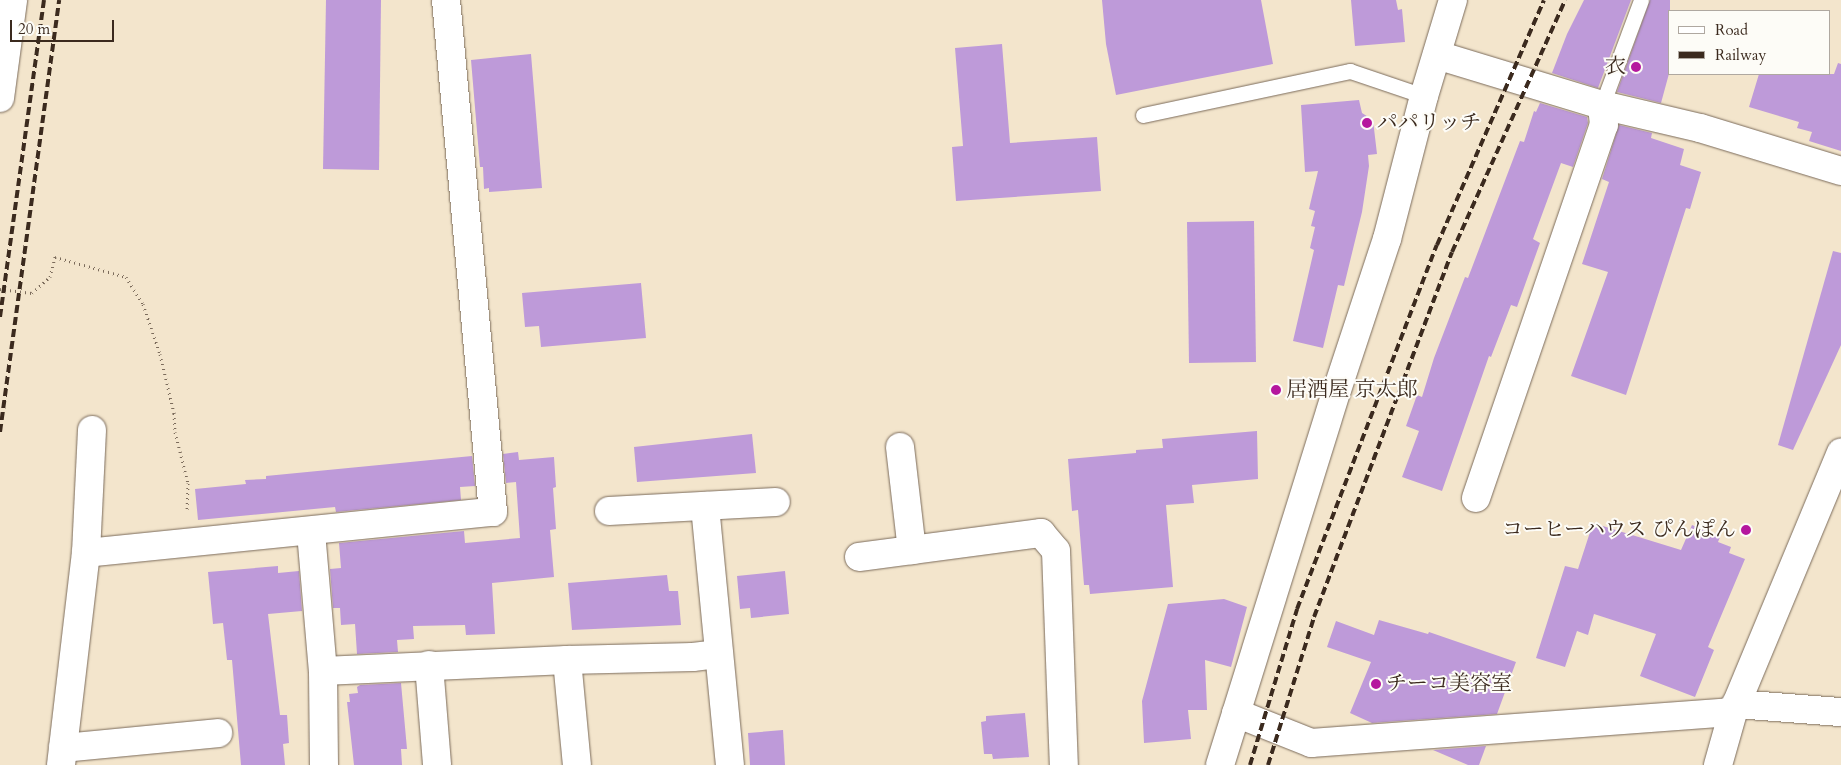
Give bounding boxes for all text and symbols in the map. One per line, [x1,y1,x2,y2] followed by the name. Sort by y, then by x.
[12,10,116,42] scale bar
[1668,10,1831,75] legend
[18,19,50,39] text: 20 m
[1715,20,1748,40] text: Road
[1715,45,1766,65] text: Railway
[1605,54,1626,80] place label: 衣
[1630,61,1642,73] marker: 衣
[1377,110,1482,136] place label: パパリッチ
[1361,117,1373,129] marker: パパリッチ
[1286,377,1418,403] place label: 居酒屋 京太郎
[1270,384,1282,396] marker: 居酒屋 京太郎
[1500,517,1736,543] place label: コーヒーハウス ぴんぽん
[1740,524,1752,536] marker: コーヒーハウス ぴんぽん
[1386,671,1512,697] place label: チーコ美容室
[1370,678,1382,690] marker: チーコ美容室

